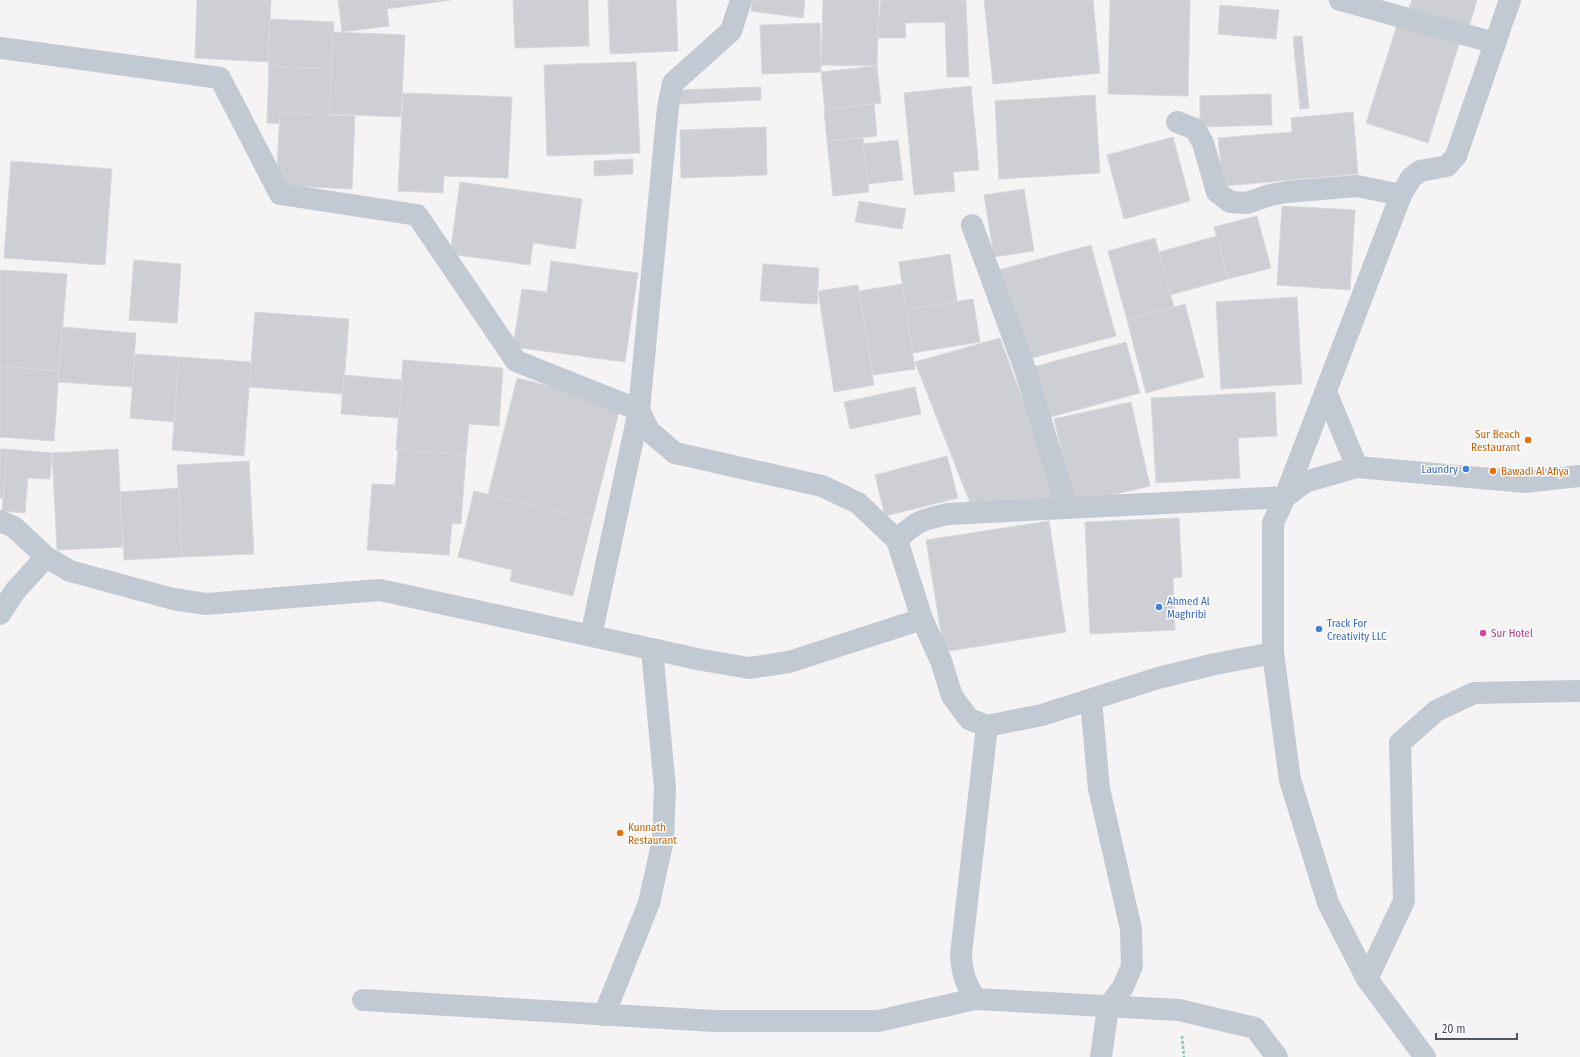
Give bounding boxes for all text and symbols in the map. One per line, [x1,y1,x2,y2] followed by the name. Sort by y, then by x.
[1471,428,1520,454] place label: Sur Beach Restaurant
[1523,435,1533,445] marker: Sur Beach Restaurant
[1422,463,1458,476] place label: Laundry
[1461,464,1471,474] marker: Laundry
[1501,465,1569,478] place label: Bawadi Al Afiya
[1488,466,1498,476] marker: Bawadi Al Afiya
[1167,595,1210,621] place label: Ahmed Al Maghribi
[1154,602,1164,612] marker: Ahmed Al Maghribi
[1327,617,1387,643] place label: Track For Creativity LLC
[1314,624,1324,634] marker: Track For Creativity LLC
[1491,627,1533,640] place label: Sur Hotel
[1478,628,1488,638] marker: Sur Hotel
[628,821,677,847] place label: Kunnath Restaurant
[615,828,625,838] marker: Kunnath Restaurant
[1436,1015,1517,1041] scale bar
[1442,1022,1466,1036] text: 20 m

